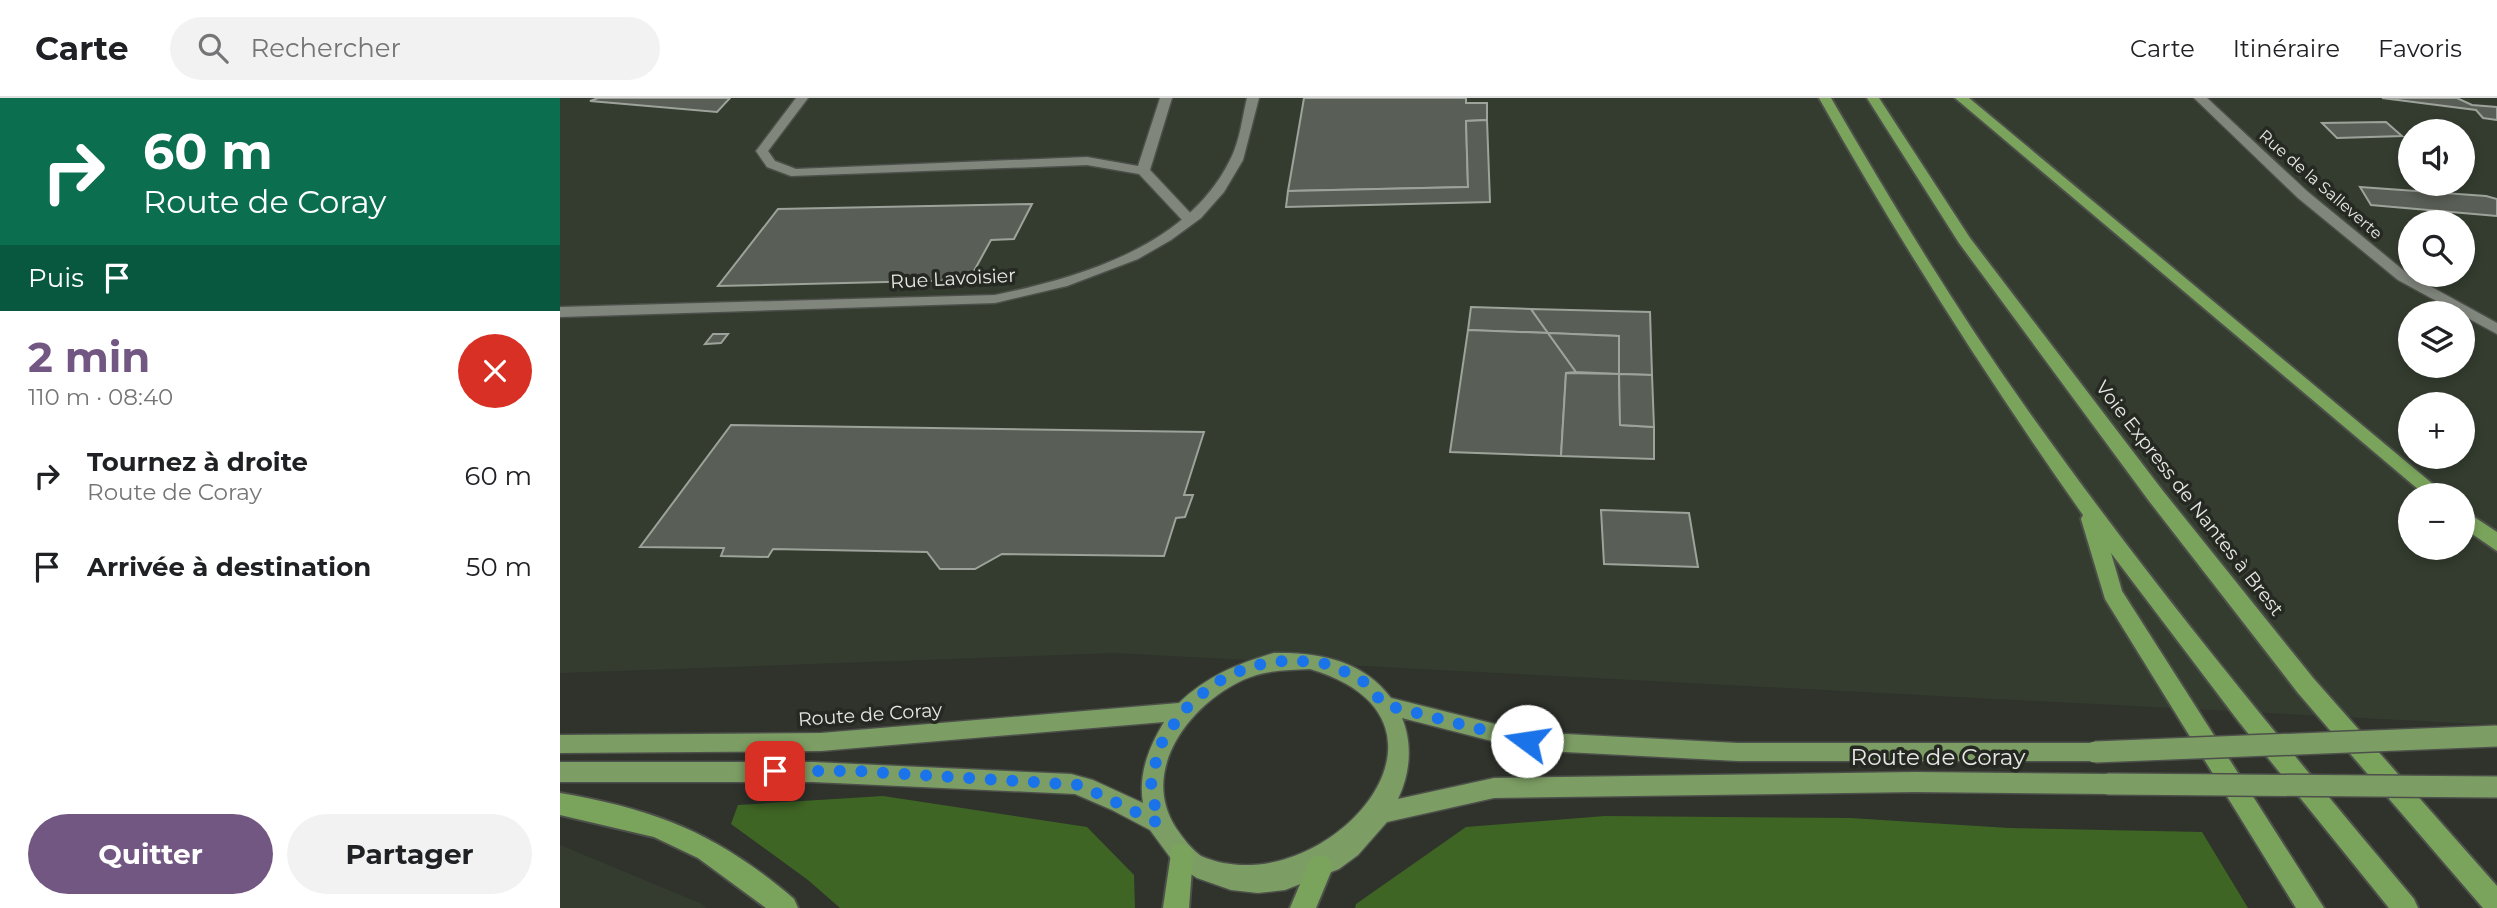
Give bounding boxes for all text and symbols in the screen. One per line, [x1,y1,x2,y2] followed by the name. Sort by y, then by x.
[170,17,660,80] search box
[35,28,128,68] text: Carte
[194,29,232,67] icon: search
[250,32,401,64] text: Rechercher
[2130,34,2195,63] text: Carte
[2233,34,2340,63] text: Itinéraire
[2378,34,2462,63] text: Favoris
[2398,119,2475,560] map controls
[2398,119,2475,196] button: sound
[143,122,273,181] text: 60 m
[28,126,119,217] icon: right
[2255,126,2386,243] street label: Rue de la Salleverte
[143,182,386,221] text: Route de Coray
[2398,210,2475,287] button: search
[98,259,136,297] icon: arrive
[28,262,84,294] text: Puis
[890,264,1016,293] street label: Rue Lavoisier
[2398,301,2475,378] button: layers
[28,331,150,383] text: 2 min
[458,334,532,408] button: close
[2091,376,2289,621] street label: Voie Express de Nantes à Brest
[28,383,173,411] text: 110 m · 08:40
[2398,392,2475,469] button: +
[87,446,308,478] text: Tournez à droite
[28,457,66,495] icon: right
[465,460,532,492] text: 60 m
[87,478,262,506] text: Route de Coray
[2398,483,2475,560] button: −
[28,548,66,586] icon: arrive
[87,551,371,583] text: Arrivée à destination
[466,551,532,583] text: 50 m
[797,698,944,731] street label: Route de Coray
[1490,704,1564,778] position arrow
[745,741,805,801] pin
[1851,743,2026,771] street label: Route de Coray
[756,752,794,790] icon: arrive
[28,814,273,894] button: Quitter
[287,814,532,894] button: Partager

